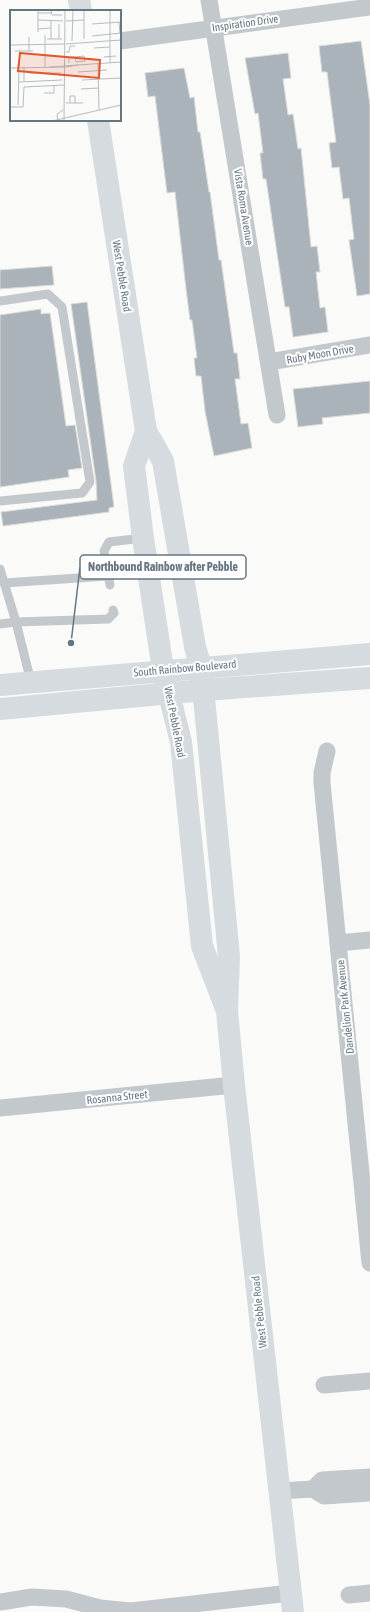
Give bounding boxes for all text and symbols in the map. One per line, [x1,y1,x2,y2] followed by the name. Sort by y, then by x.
[10,10,121,121] inset map
[211,12,279,34] street label: Inspiration Drive
[232,168,256,246] street label: Vista Roma Avenue
[110,239,134,313] street label: West Pebble Road
[286,342,354,366] street label: Ruby Moon Drive
[80,555,246,579] callout: Northbound Rainbow after Pebble
[88,560,238,574] text: Northbound Rainbow after Pebble
[133,658,237,678] street label: South Rainbow Boulevard
[162,685,188,759] street label: West Pebble Road
[334,959,356,1055] street label: Dandelion Park Avenue
[86,1088,148,1106] street label: Rosanna Street
[249,1275,269,1349] street label: West Pebble Road

